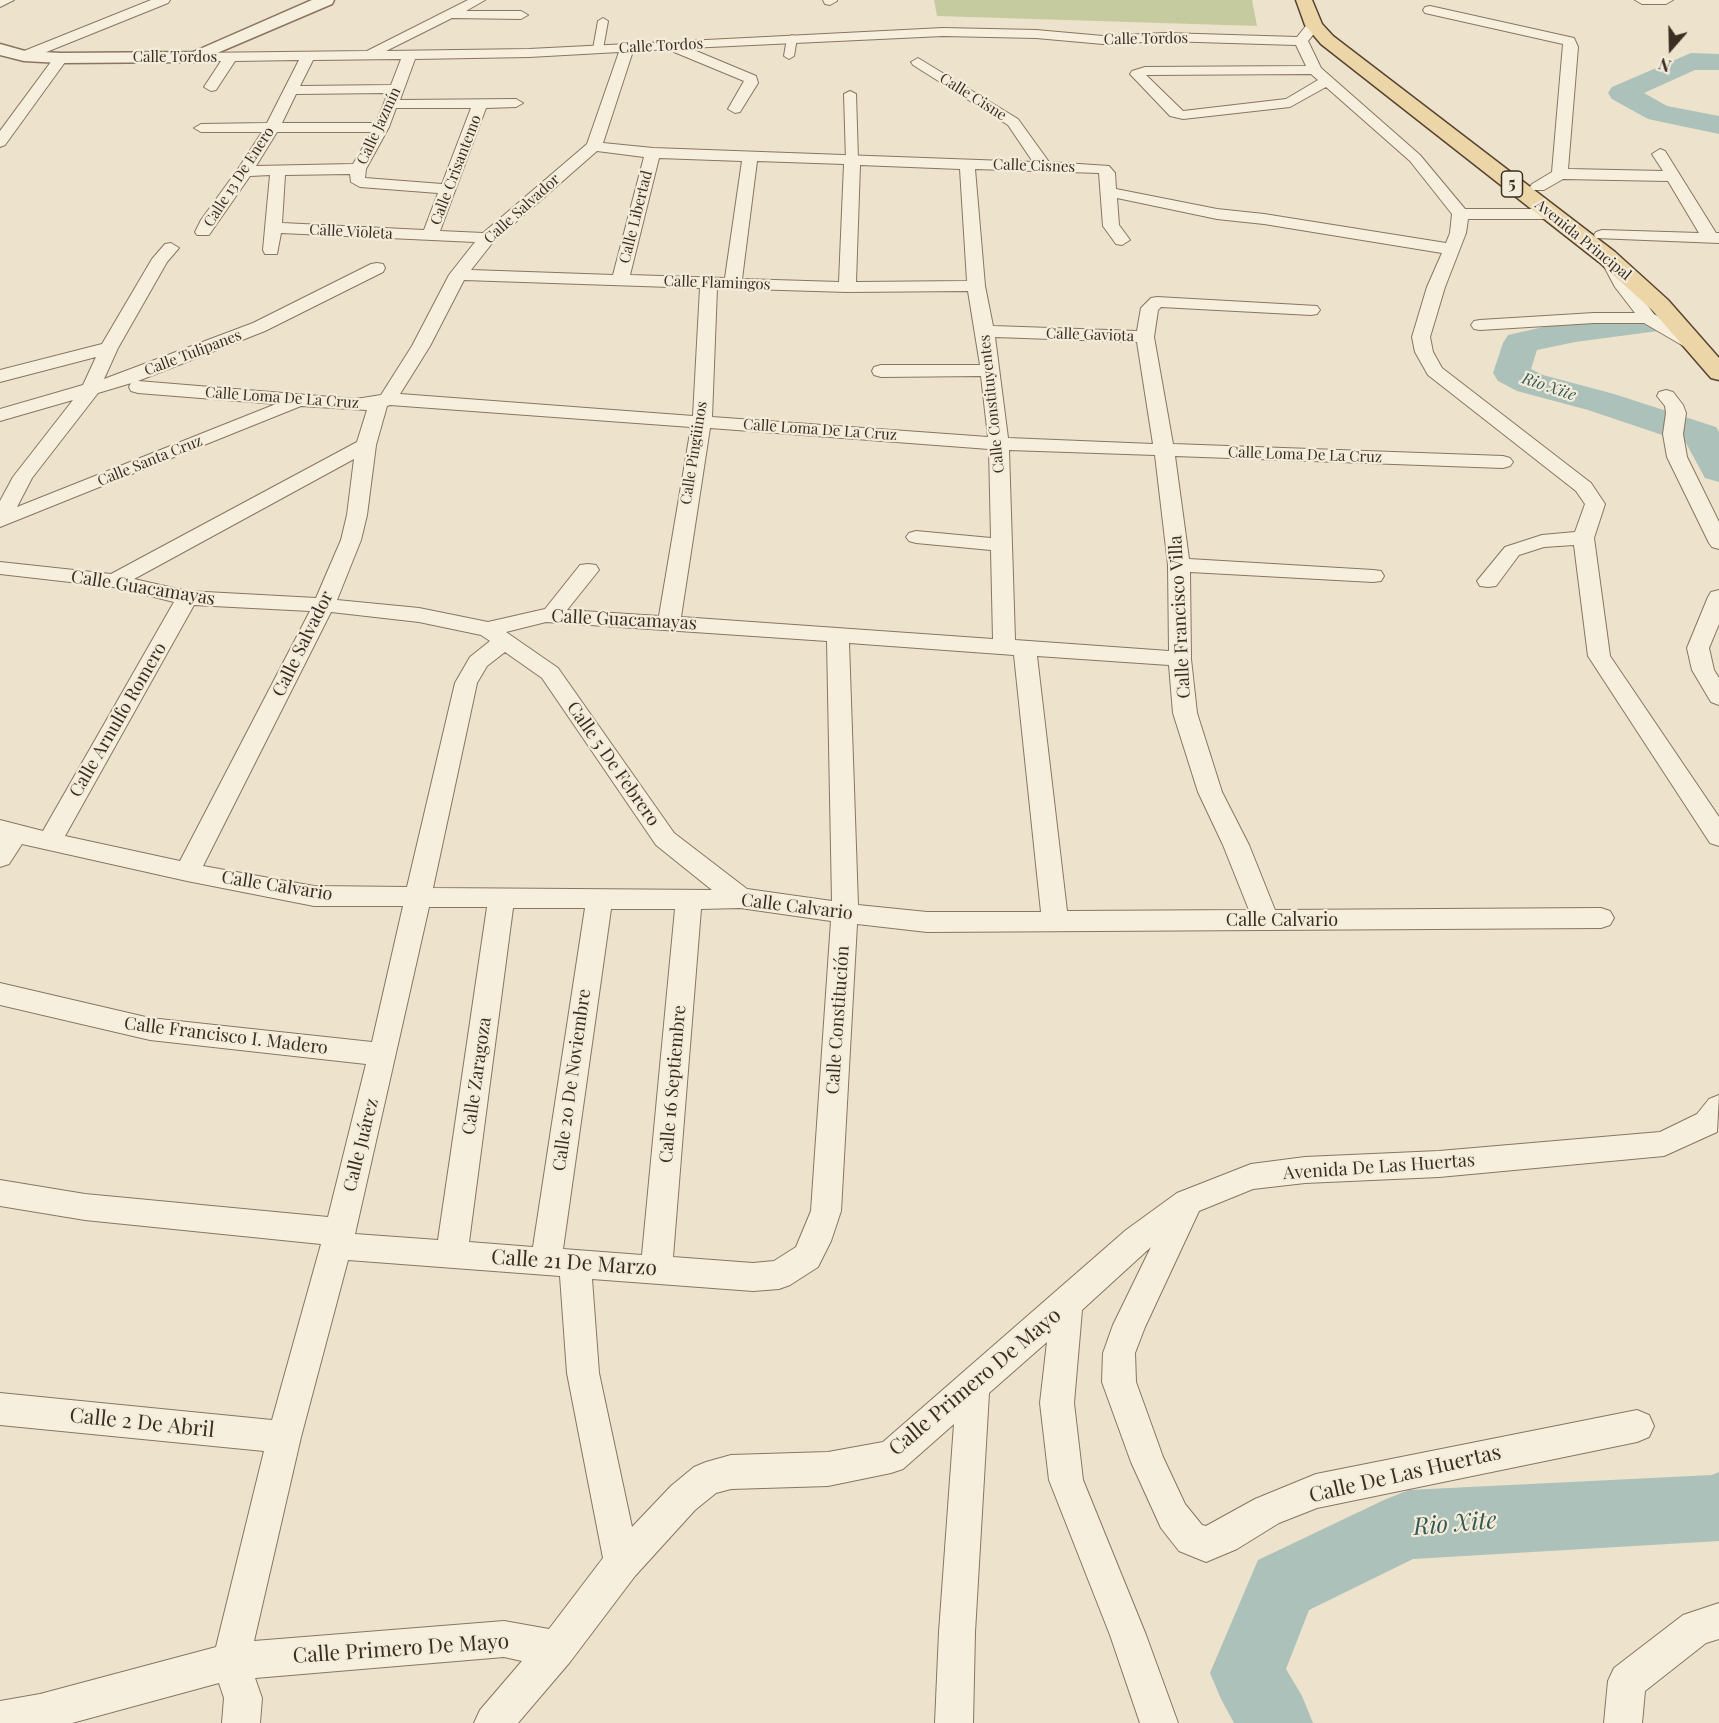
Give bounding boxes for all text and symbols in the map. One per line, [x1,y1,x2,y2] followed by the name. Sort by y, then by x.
[1641,18,1701,78] north arrow
[1104,29,1188,49] street label: Calle Tordos
[618,35,704,57] street label: Calle Tordos
[133,48,217,66] street label: Calle Tordos
[1656,54,1674,77] text: N
[936,69,1010,125] street label: Calle Cisne
[353,84,405,168] street label: Calle Jazmín
[427,112,485,228] street label: Calle Crisantemo
[200,124,278,230] street label: Calle 13 De Enero
[993,156,1075,176] street label: Calle Cisnes
[616,169,656,265] street label: Calle Libertad
[480,170,564,248] street label: Calle Salvador
[1502,171,1522,197] road number: 5
[1531,196,1635,284] street label: Avenida Principal
[309,221,393,243] street label: Calle Violeta
[663,272,771,294] street label: Calle Flamingos
[1046,324,1134,346] street label: Calle Gaviota
[142,326,244,380] street label: Calle Tulipanes
[976,334,1008,474] street label: Calle Constituyentes
[1520,369,1578,405] water label: Rio Xite
[204,384,360,412] street label: Calle Loma De La Cruz
[677,400,711,506] street label: Calle Pingüinos
[742,416,898,444] street label: Calle Loma De La Cruz
[95,432,205,490] street label: Calle Santa Cruz
[1228,443,1382,467] street label: Calle Loma De La Cruz
[1165,535,1195,699] street label: Calle Francisco Villa
[69,566,217,610] street label: Calle Guacamayas
[268,588,338,700] street label: Calle Salvador
[551,605,697,635] street label: Calle Guacamayas
[65,639,171,801] street label: Calle Arnulfo Romero
[562,698,664,830] street label: Calle 5 De Febrero
[220,867,334,905] street label: Calle Calvario
[740,889,854,925] street label: Calle Calvario
[1226,909,1338,931] street label: Calle Calvario
[822,945,854,1095] street label: Calle Constitución
[549,988,595,1172] street label: Calle 20 De Noviembre
[655,1004,691,1164] street label: Calle 16 Septiembre
[123,1013,329,1059] street label: Calle Francisco I. Madero
[458,1016,496,1136] street label: Calle Zaragoza
[339,1096,383,1194] street label: Calle Juárez
[1282,1150,1476,1184] street label: Avenida De Las Huertas
[490,1245,658,1281] street label: Calle 21 De Marzo
[884,1303,1066,1461] street label: Calle Primero De Mayo
[68,1403,216,1443] street label: Calle 2 De Abril
[1307,1440,1503,1508] street label: Calle De Las Huertas
[1412,1506,1498,1542] water label: Rio Xite
[292,1629,510,1669] street label: Calle Primero De Mayo

